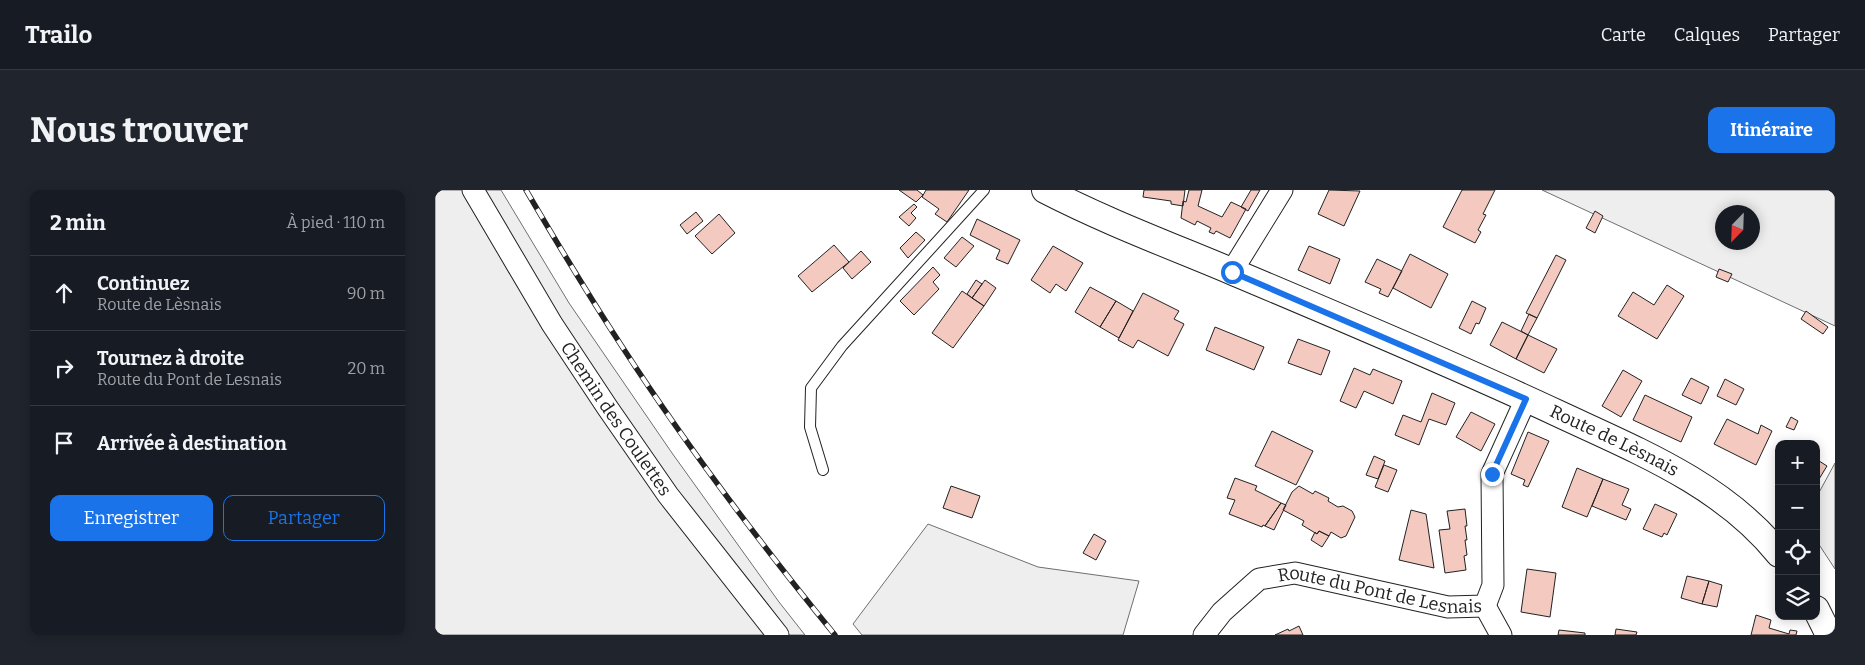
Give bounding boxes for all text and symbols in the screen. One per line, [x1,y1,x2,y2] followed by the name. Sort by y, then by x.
[25,21,92,49] text: Trailo
[1601,24,1646,46] text: Carte
[1674,24,1740,46] text: Calques
[1768,24,1840,46] text: Partager
[1708,107,1835,153] button: Itinéraire
[30,109,248,151] text: Nous trouver
[1715,205,1760,250] north arrow
[50,210,106,236] text: 2 min
[286,213,385,232] text: À pied · 110 m
[1221,261,1244,284] route start
[97,272,190,295] text: Continuez
[50,279,78,307] icon: ahead
[347,284,385,303] text: 90 m
[97,295,222,314] text: Route de Lèsnais
[556,338,676,500] street label: Chemin des Coulettes
[97,347,244,370] text: Tournez à droite
[50,354,78,382] icon: right
[348,359,385,378] text: 20 m
[97,370,282,389] text: Route du Pont de Lesnais
[1546,400,1683,481] street label: Route de Lèsnais
[50,429,78,457] icon: arrive
[97,432,287,455] text: Arrivée à destination
[1775,440,1820,620] map controls
[1775,440,1820,485] button: +
[1481,463,1504,486] route end
[1775,485,1820,530] button: −
[50,495,213,541] button: Enregistrer
[223,495,385,541] button: Partager
[1775,530,1820,575] button: locate
[1276,561,1482,618] street label: Route du Pont de Lesnais
[1775,575,1820,620] button: layers

